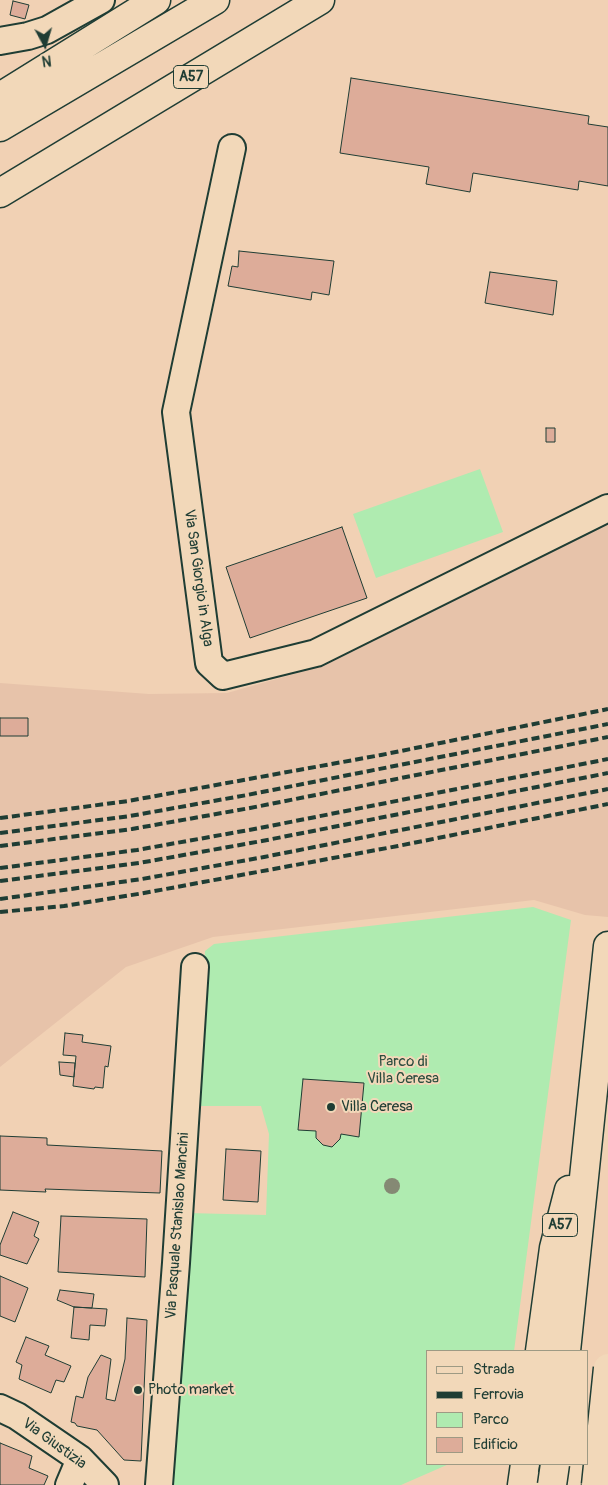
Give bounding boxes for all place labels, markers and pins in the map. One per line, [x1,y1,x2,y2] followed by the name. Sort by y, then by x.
[341,1098,413,1116] place label: Villa Ceresa
[325,1101,337,1113] marker: Villa Ceresa
[148,1381,234,1399] place label: Photo market
[132,1384,144,1396] marker: Photo market

